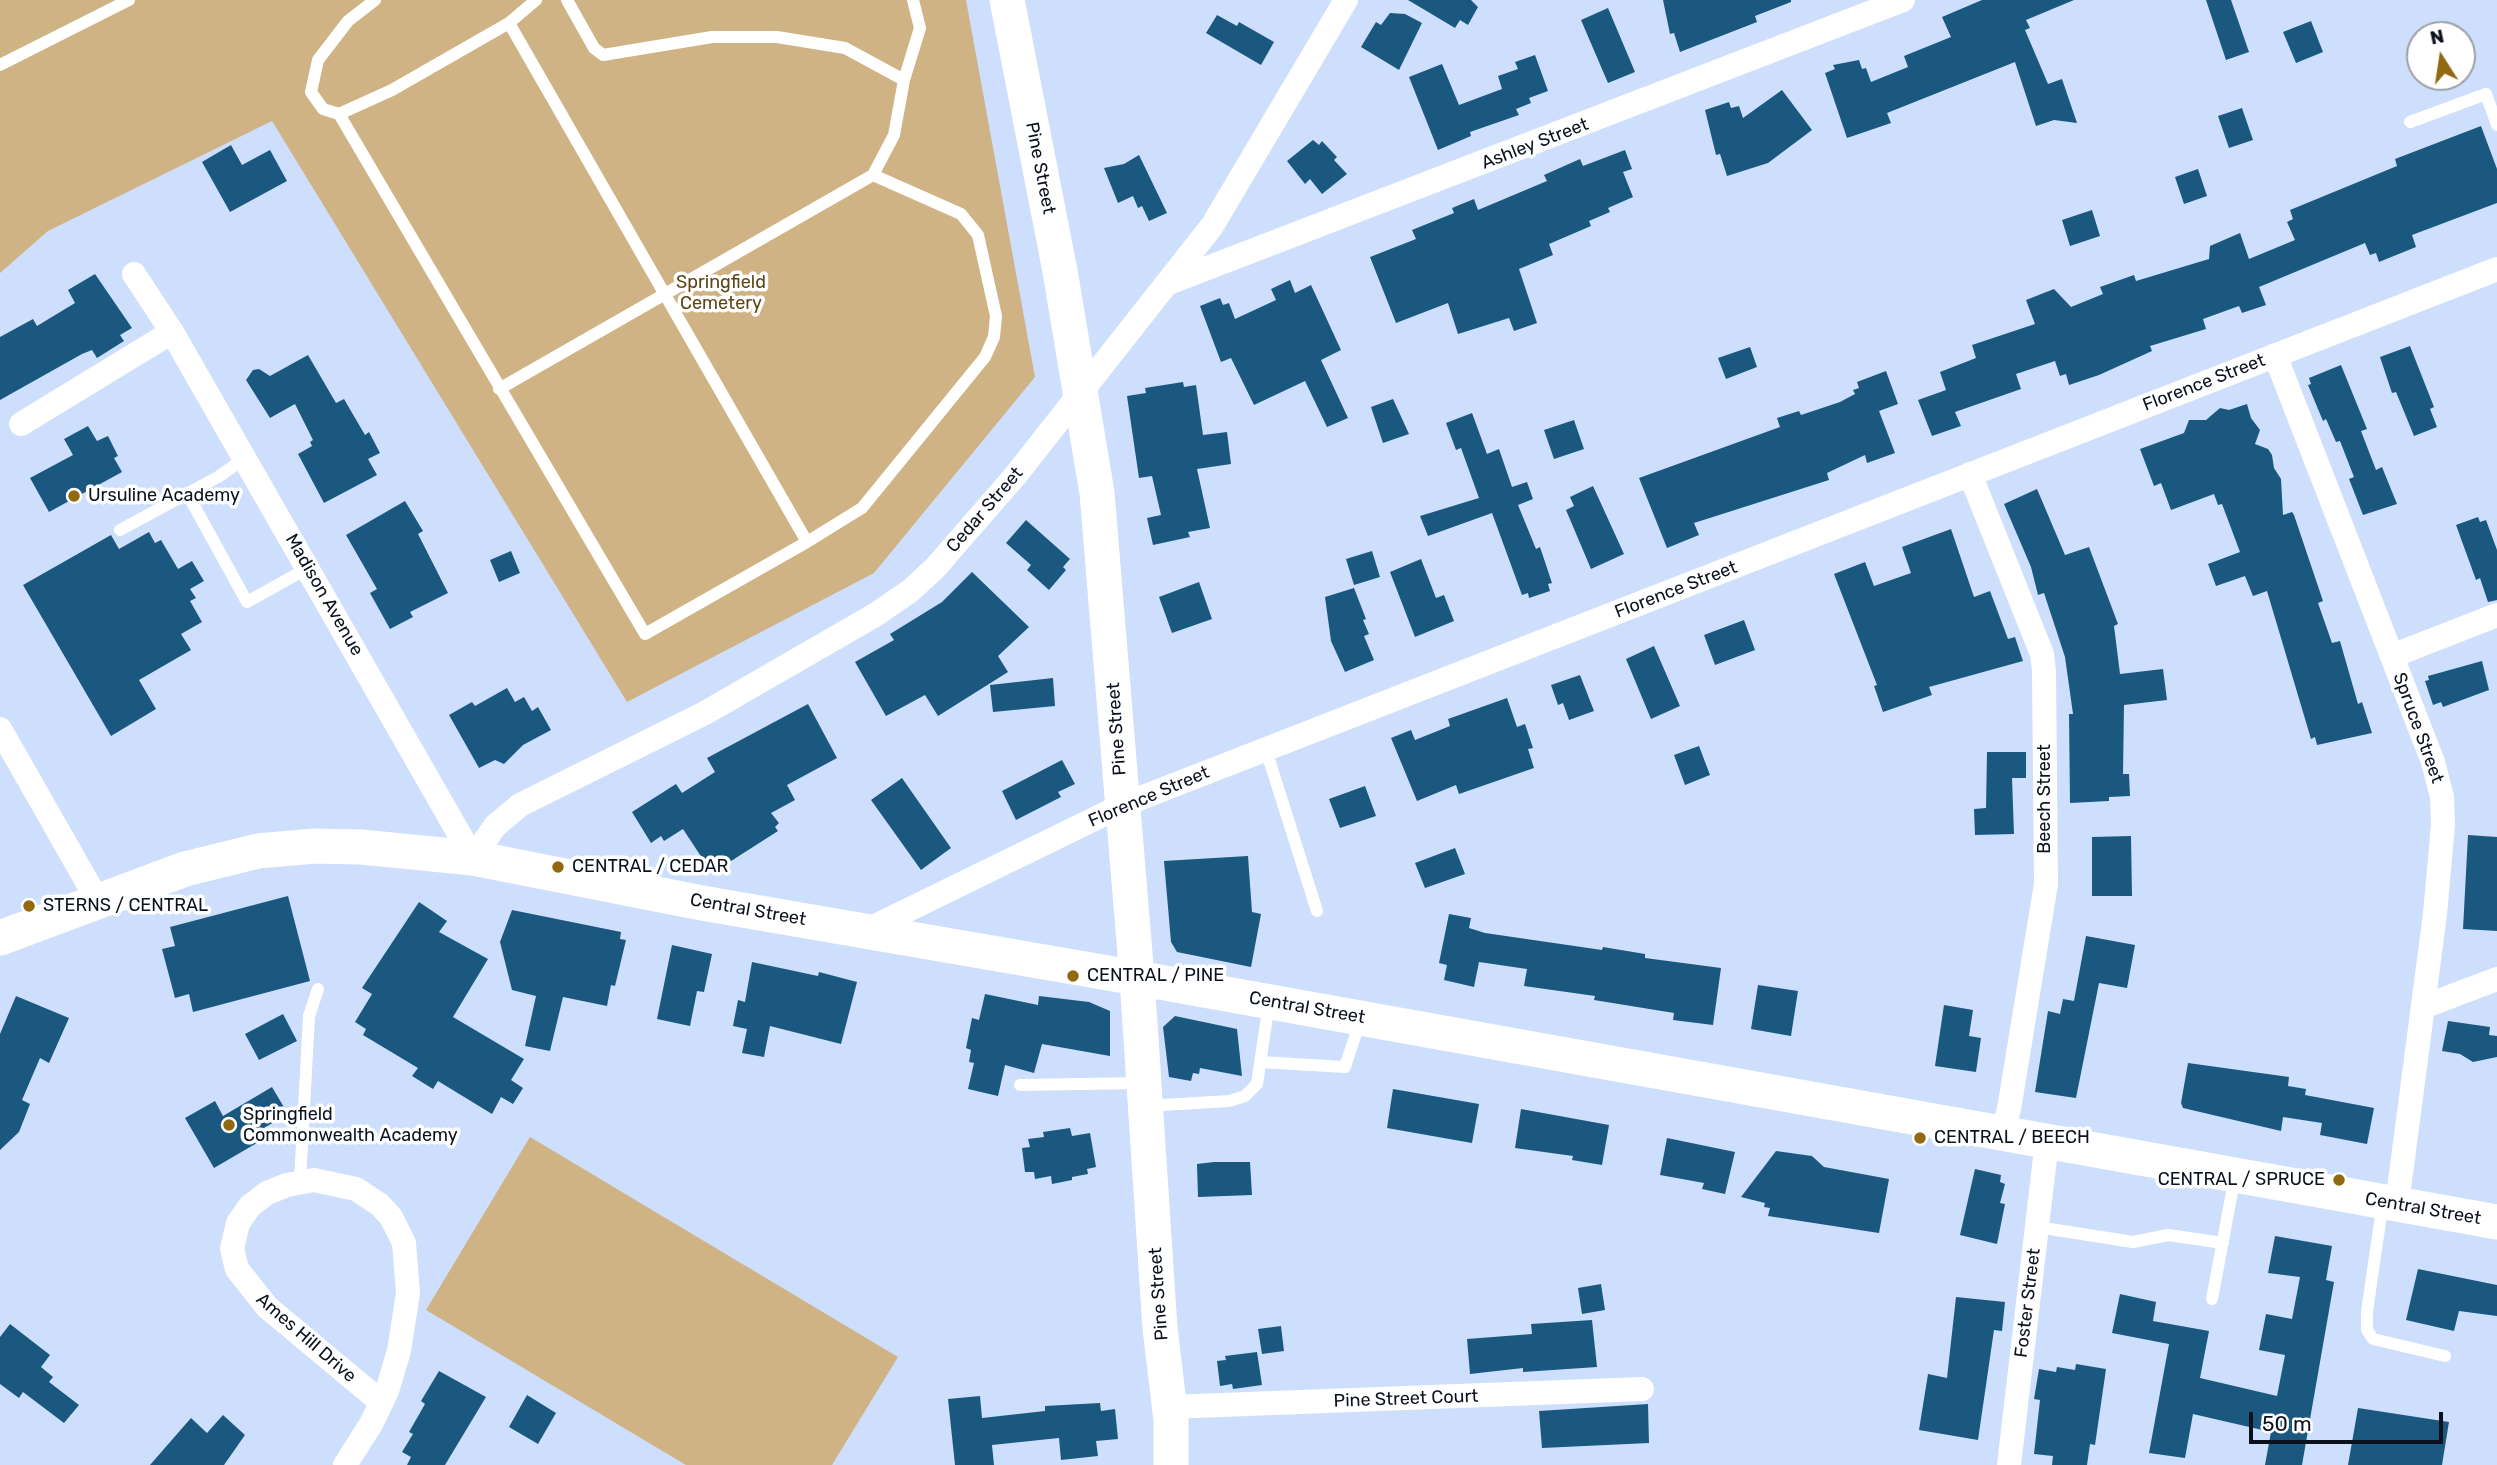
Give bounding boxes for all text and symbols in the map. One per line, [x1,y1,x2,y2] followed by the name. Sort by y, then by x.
[2406,21,2476,91] north arrow
[2428,24,2446,50] text: N
[1479,114,1591,174] street label: Ashley Street
[1020,120,1060,216] street label: Pine Street
[676,272,766,314] park label: Springfield Cemetery
[2140,350,2268,416] street label: Florence Street
[942,463,1028,557] street label: Cedar Street
[88,485,240,507] place label: Ursuline Academy
[66,488,82,504] marker: Ursuline Academy
[280,530,368,660] street label: Madison Avenue
[1612,557,1740,623] street label: Florence Street
[2388,670,2448,786] street label: Spruce Street
[1103,682,1131,776] street label: Pine Street
[2034,744,2056,854] street label: Beech Street
[1085,762,1213,832] street label: Florence Street
[572,856,728,878] place label: CENTRAL / CEDAR
[550,859,566,875] marker: CENTRAL / CEDAR
[688,889,808,931] street label: Central Street
[43,895,208,917] place label: STERNS / CENTRAL
[21,898,37,914] marker: STERNS / CENTRAL
[1087,965,1224,987] place label: CENTRAL / PINE
[1065,968,1081,984] marker: CENTRAL / PINE
[1247,987,1367,1029] street label: Central Street
[243,1104,458,1146] place label: Springfield Commonwealth Academy
[221,1117,237,1133] marker: Springfield Commonwealth Academy
[1934,1127,2090,1149] place label: CENTRAL / BEECH
[1912,1130,1928,1146] marker: CENTRAL / BEECH
[2158,1169,2325,1191] place label: CENTRAL / SPRUCE
[2331,1172,2347,1188] marker: CENTRAL / SPRUCE
[2363,1188,2483,1230] street label: Central Street
[1145,1247,1173,1341] street label: Pine Street
[2011,1247,2045,1359] street label: Foster Street
[252,1289,360,1387] street label: Ames Hill Drive
[1333,1386,1479,1412] street label: Pine Street Court
[2252,1398,2446,1442] scale bar
[2262,1411,2312,1436] text: 50 m

